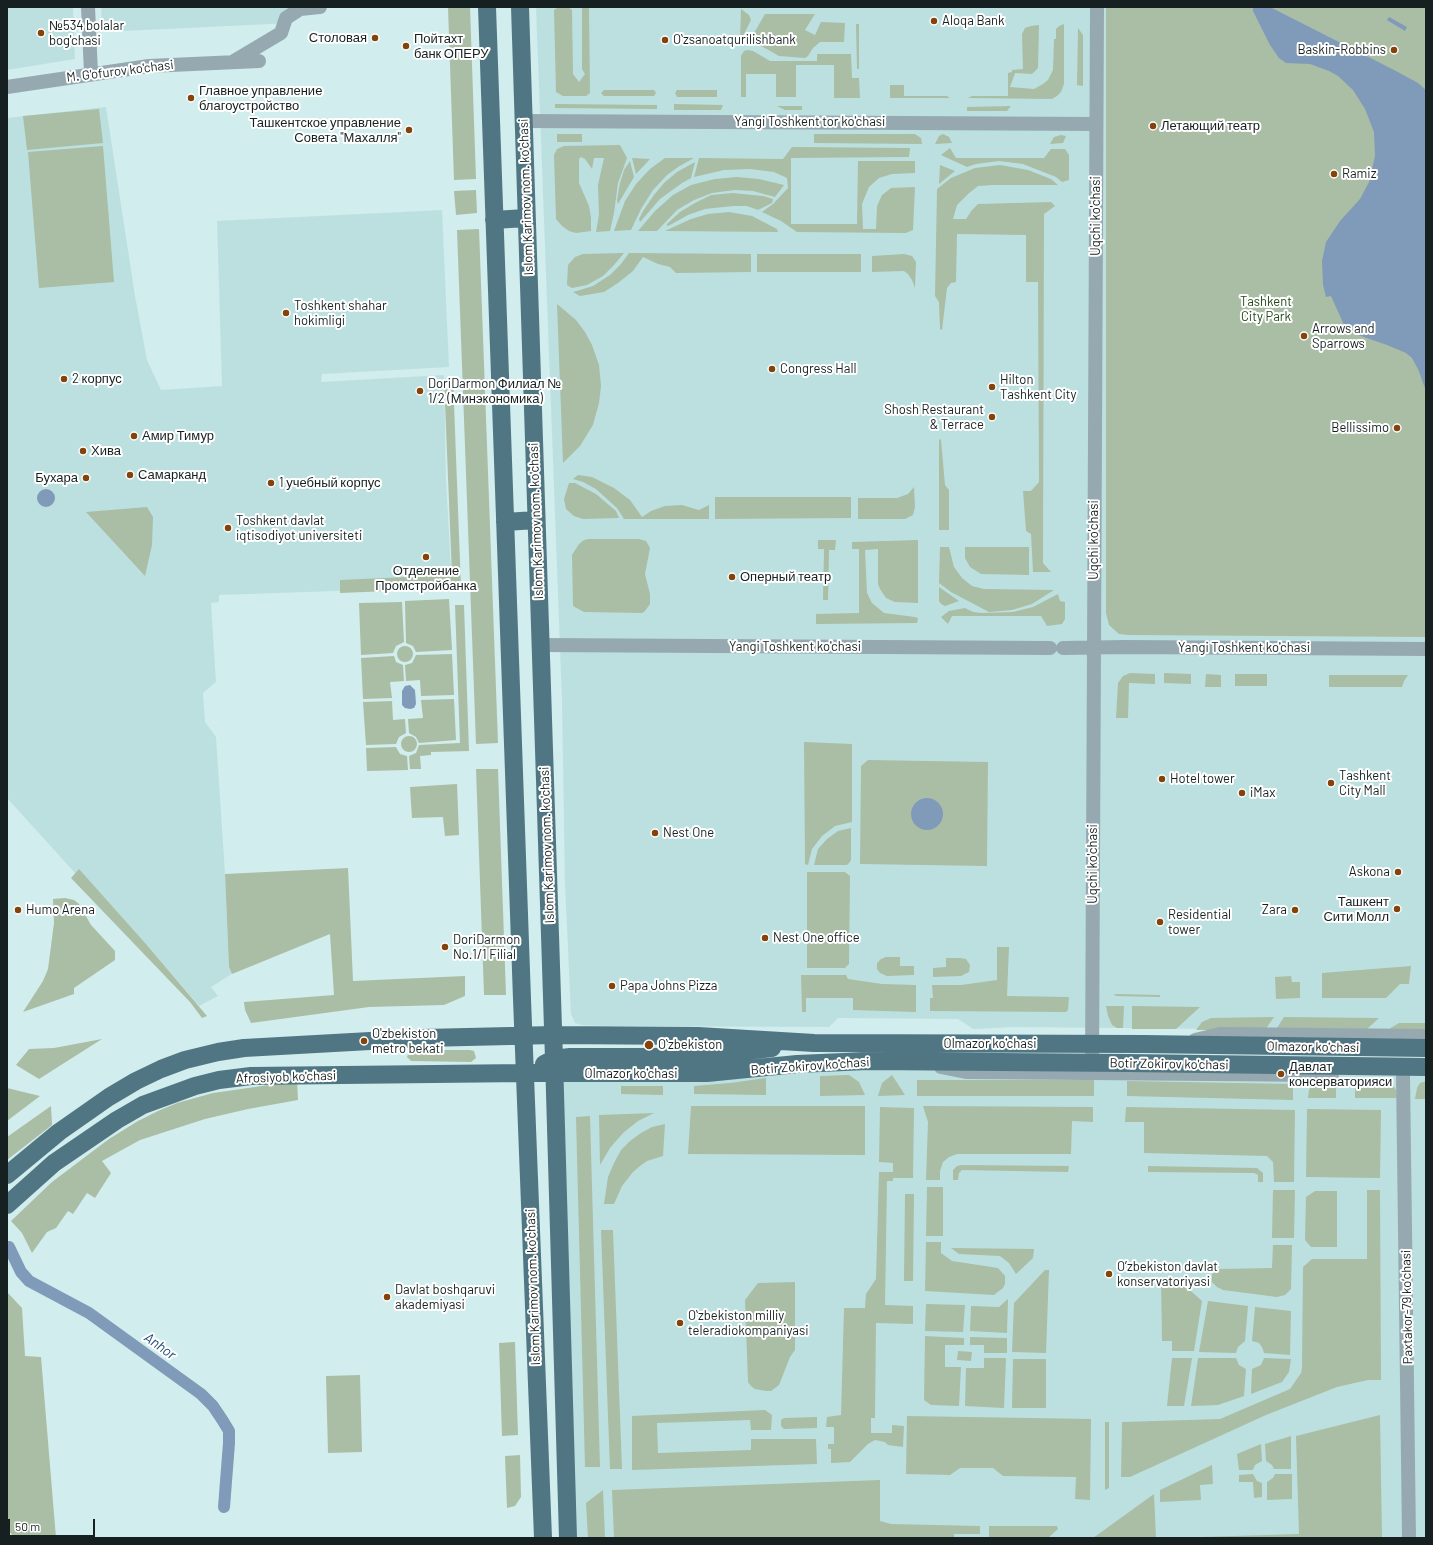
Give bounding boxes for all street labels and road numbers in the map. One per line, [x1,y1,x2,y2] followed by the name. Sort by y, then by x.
[66,57,174,85] street label: M. G'ofurov ko'chasi
[735,114,885,130] street label: Yangi Toshkent tor ko'chasi
[515,118,537,276] street label: Islom Karimov nom. ko'chasi
[1088,176,1104,256] street label: Uqchi ko'chasi
[525,442,547,600] street label: Islom Karimov nom. ko'chasi
[1086,500,1102,580] street label: Uqchi ko'chasi
[729,639,861,655] street label: Yangi Toshkent ko'chasi
[1178,640,1310,656] street label: Yangi Toshkent ko'chasi
[536,766,558,924] street label: Islom Karimov nom. ko'chasi
[1085,824,1101,904] street label: Uqchi ko'chasi
[944,1036,1036,1052] street label: Olmazor ko'chasi
[1266,1038,1360,1056] street label: Olmazor ko'chasi
[750,1054,870,1078] street label: Botir Zokirov ko'chasi
[1109,1055,1229,1073] street label: Botir Zokirov ko'chasi
[585,1066,677,1082] street label: Olmazor ko'chasi
[236,1067,336,1087] street label: Afrosiyob ko'chasi
[522,1208,544,1366] street label: Islom Karimov nom. ko'chasi
[1398,1250,1416,1364] street label: Paxtakor-79 ko‘chasi

